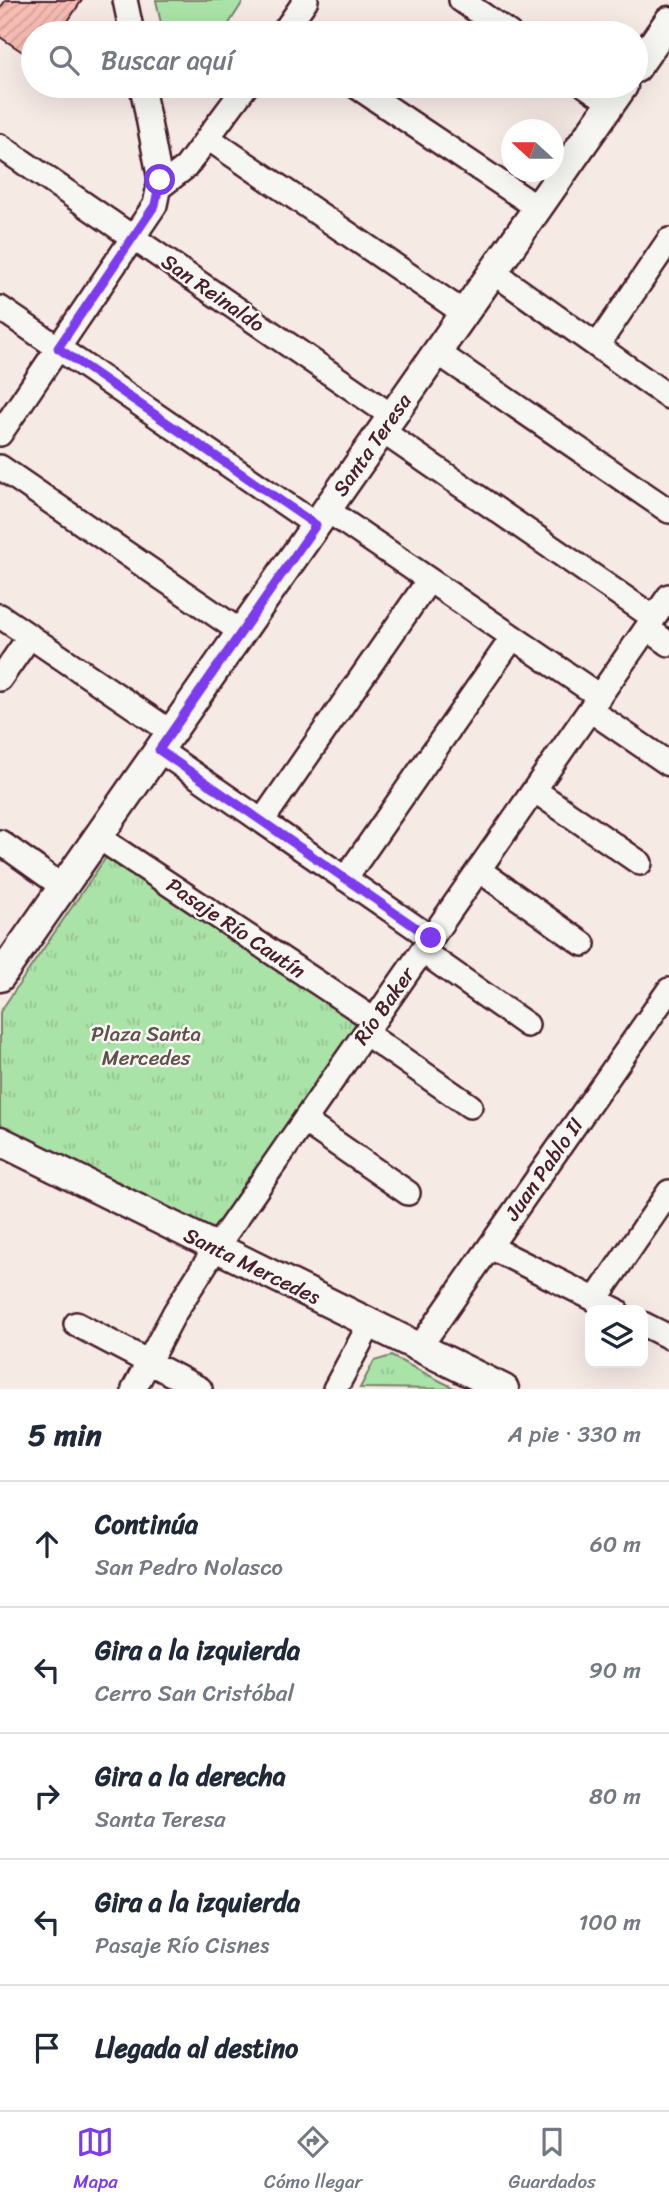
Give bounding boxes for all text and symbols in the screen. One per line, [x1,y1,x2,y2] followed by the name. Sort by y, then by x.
[21,21,648,98] search box
[101,37,234,83] text: Buscar aquí
[45,41,83,79] icon: search
[501,119,564,182] north arrow
[144,164,175,195] route start
[153,243,273,343] street label: San Reinaldo
[322,385,422,505] street label: Santa Teresa
[158,867,314,989] street label: Pasaje Río Cautín
[415,922,446,953] route end
[343,958,426,1053] street label: Río Baker
[91,1015,202,1077] park label: Plaza Santa Mercedes
[494,1109,594,1230] street label: Juan Pablo II
[177,1216,327,1316] street label: Santa Mercedes
[585,1305,648,1368] map controls
[585,1305,648,1368] button: layers
[28,1408,102,1462] text: 5 min
[508,1414,641,1455] text: A pie · 330 m
[95,1501,198,1547] text: Continúa
[590,1524,641,1565] text: 60 m
[28,1525,66,1563] icon: ahead
[95,1547,283,1588] text: San Pedro Nolasco
[95,1627,300,1673] text: Gira a la izquierda
[589,1650,641,1691] text: 90 m
[28,1651,66,1689] icon: left
[95,1673,294,1714] text: Cerro San Cristóbal
[95,1753,286,1799] text: Gira a la derecha
[589,1776,641,1817] text: 80 m
[28,1777,66,1815] icon: right
[95,1799,226,1840] text: Santa Teresa
[95,1879,300,1925] text: Gira a la izquierda
[578,1902,641,1943] text: 100 m
[28,1903,66,1941] icon: left
[95,1925,269,1966] text: Pasaje Río Cisnes
[95,2025,298,2071] text: Llegada al destino
[28,2029,66,2067] icon: arrive
[73,2123,118,2198] tab: Mapa
[264,2123,362,2198] tab: Cómo llegar
[509,2123,596,2198] tab: Guardados

